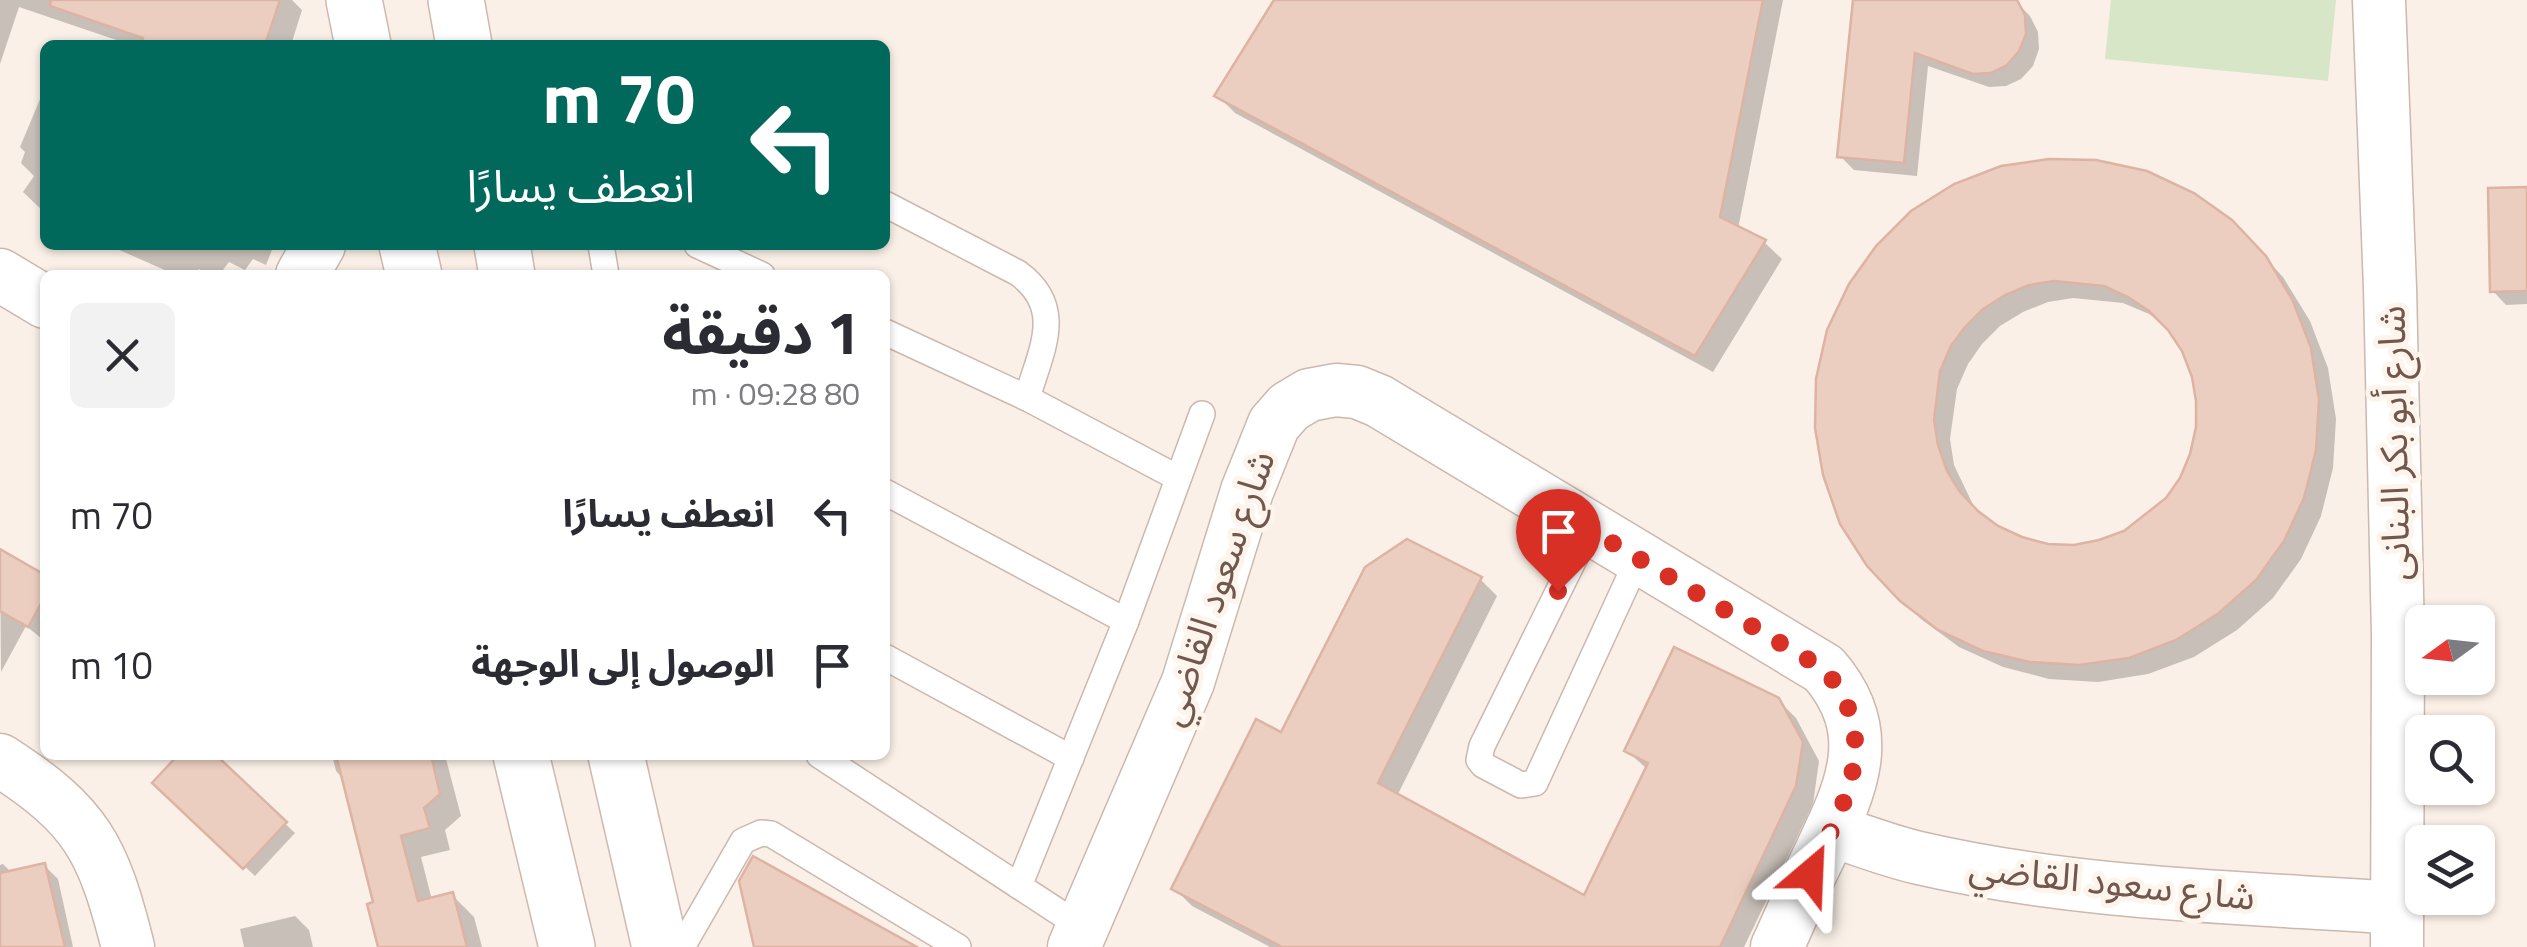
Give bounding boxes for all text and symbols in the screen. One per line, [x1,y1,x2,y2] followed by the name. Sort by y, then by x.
[542,44,695,150] text: 70 m
[730,80,860,210] icon: left
[467,151,695,219] text: انعطف يسارًا
[662,286,860,377] text: 1 دقيقة
[70,303,175,408] button: close
[2362,305,2424,581] street label: شارع أبو بكر البنانى
[691,369,860,417] text: 80 m · 09:28
[1141,442,1290,733] street label: شارع سعود القاضي
[563,484,775,542] text: انعطف يسارًا
[70,486,153,544] text: 70 m
[805,488,860,543] icon: left
[1516,489,1601,592] pin
[1531,504,1586,559] icon: arrive
[2405,605,2495,695] north arrow
[2405,605,2495,915] map controls
[471,634,775,692] text: الوصول إلى الوجهة
[70,636,153,694] text: 10 m
[805,638,860,693] icon: arrive
[2405,715,2495,805] button: search
[1758,822,1862,926] position arrow
[2405,825,2495,915] button: layers
[1966,837,2258,926] street label: شارع سعود القاضي

